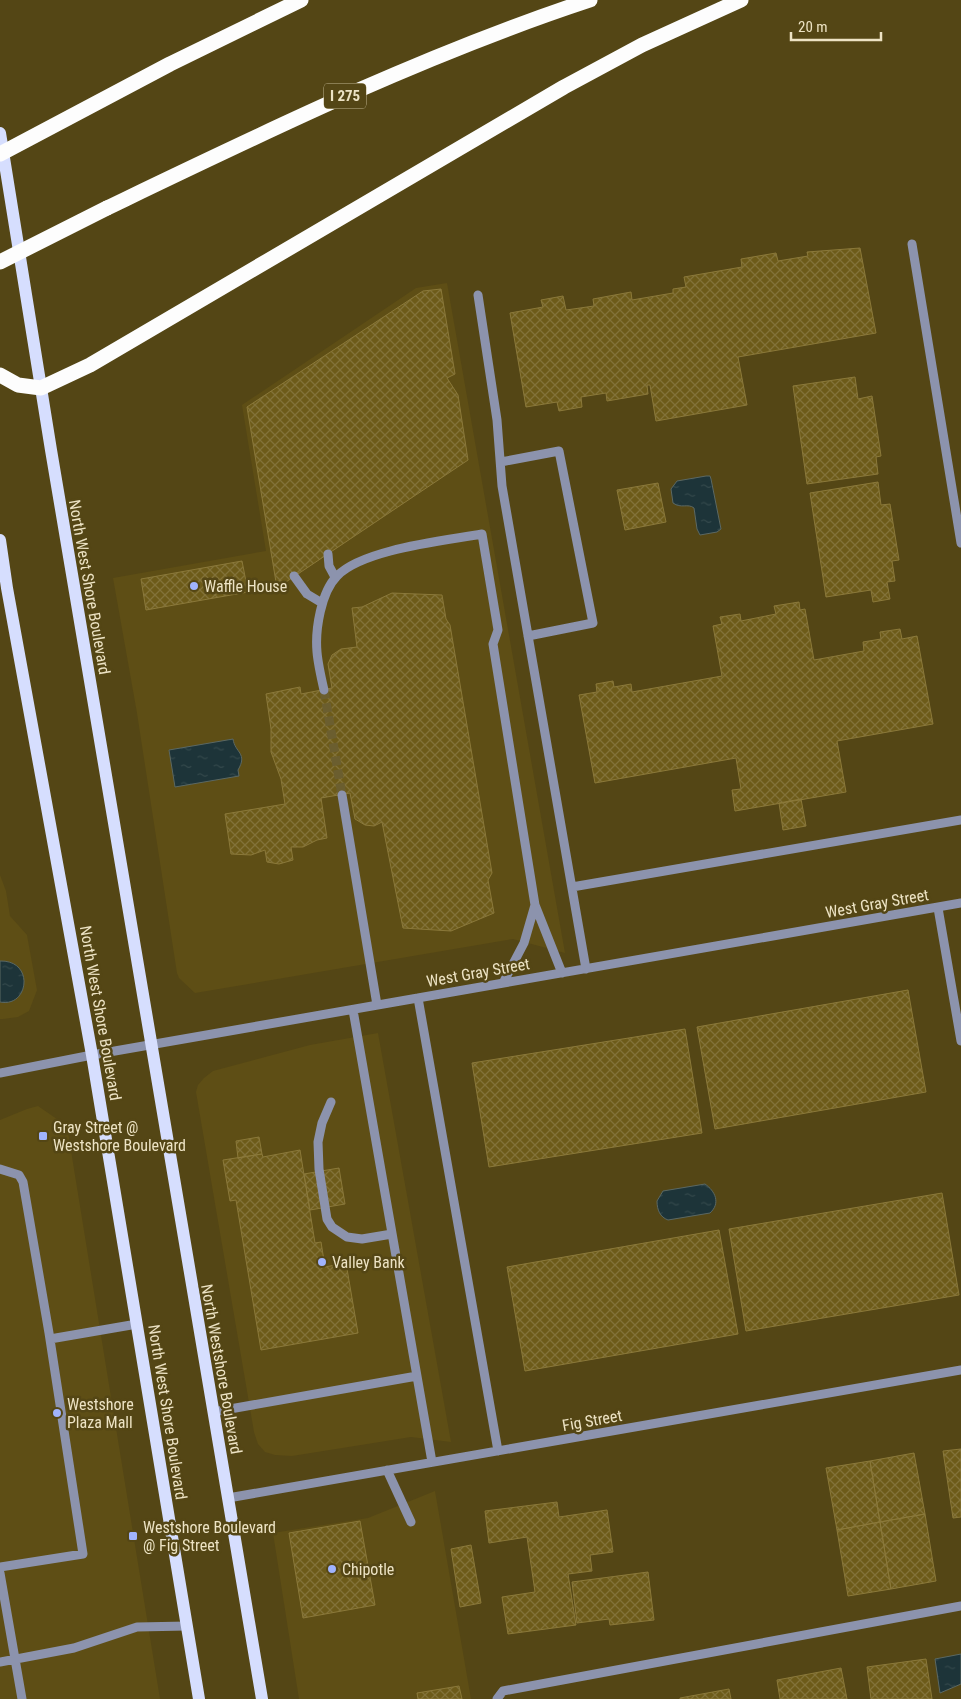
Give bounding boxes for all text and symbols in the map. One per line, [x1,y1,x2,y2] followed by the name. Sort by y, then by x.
[791,10,881,42] scale bar
[798,18,828,36] text: 20 m
[324,84,366,108] road number: I 275
[65,498,114,676] street label: North West Shore Boulevard
[204,577,287,596] place label: Waffle House
[188,580,200,592] marker: Waffle House
[824,885,930,922] street label: West Gray Street
[76,924,125,1102] street label: North West Shore Boulevard
[425,954,531,991] street label: West Gray Street
[53,1118,186,1155] place label: Gray Street @ Westshore Boulevard
[37,1130,49,1142] marker: Gray Street @ Westshore Boulevard
[332,1253,406,1272] place label: Valley Bank
[316,1256,328,1268] marker: Valley Bank
[197,1283,246,1456] street label: North Westshore Boulevard
[144,1323,191,1501] street label: North West Shore Boulevard
[67,1395,134,1432] place label: Westshore Plaza Mall
[561,1406,624,1435] street label: Fig Street
[51,1407,63,1419] marker: Westshore Plaza Mall
[143,1518,276,1555] place label: Westshore Boulevard @ Fig Street
[127,1530,139,1542] marker: Westshore Boulevard @ Fig Street
[342,1560,394,1579] place label: Chipotle
[326,1563,338,1575] marker: Chipotle

